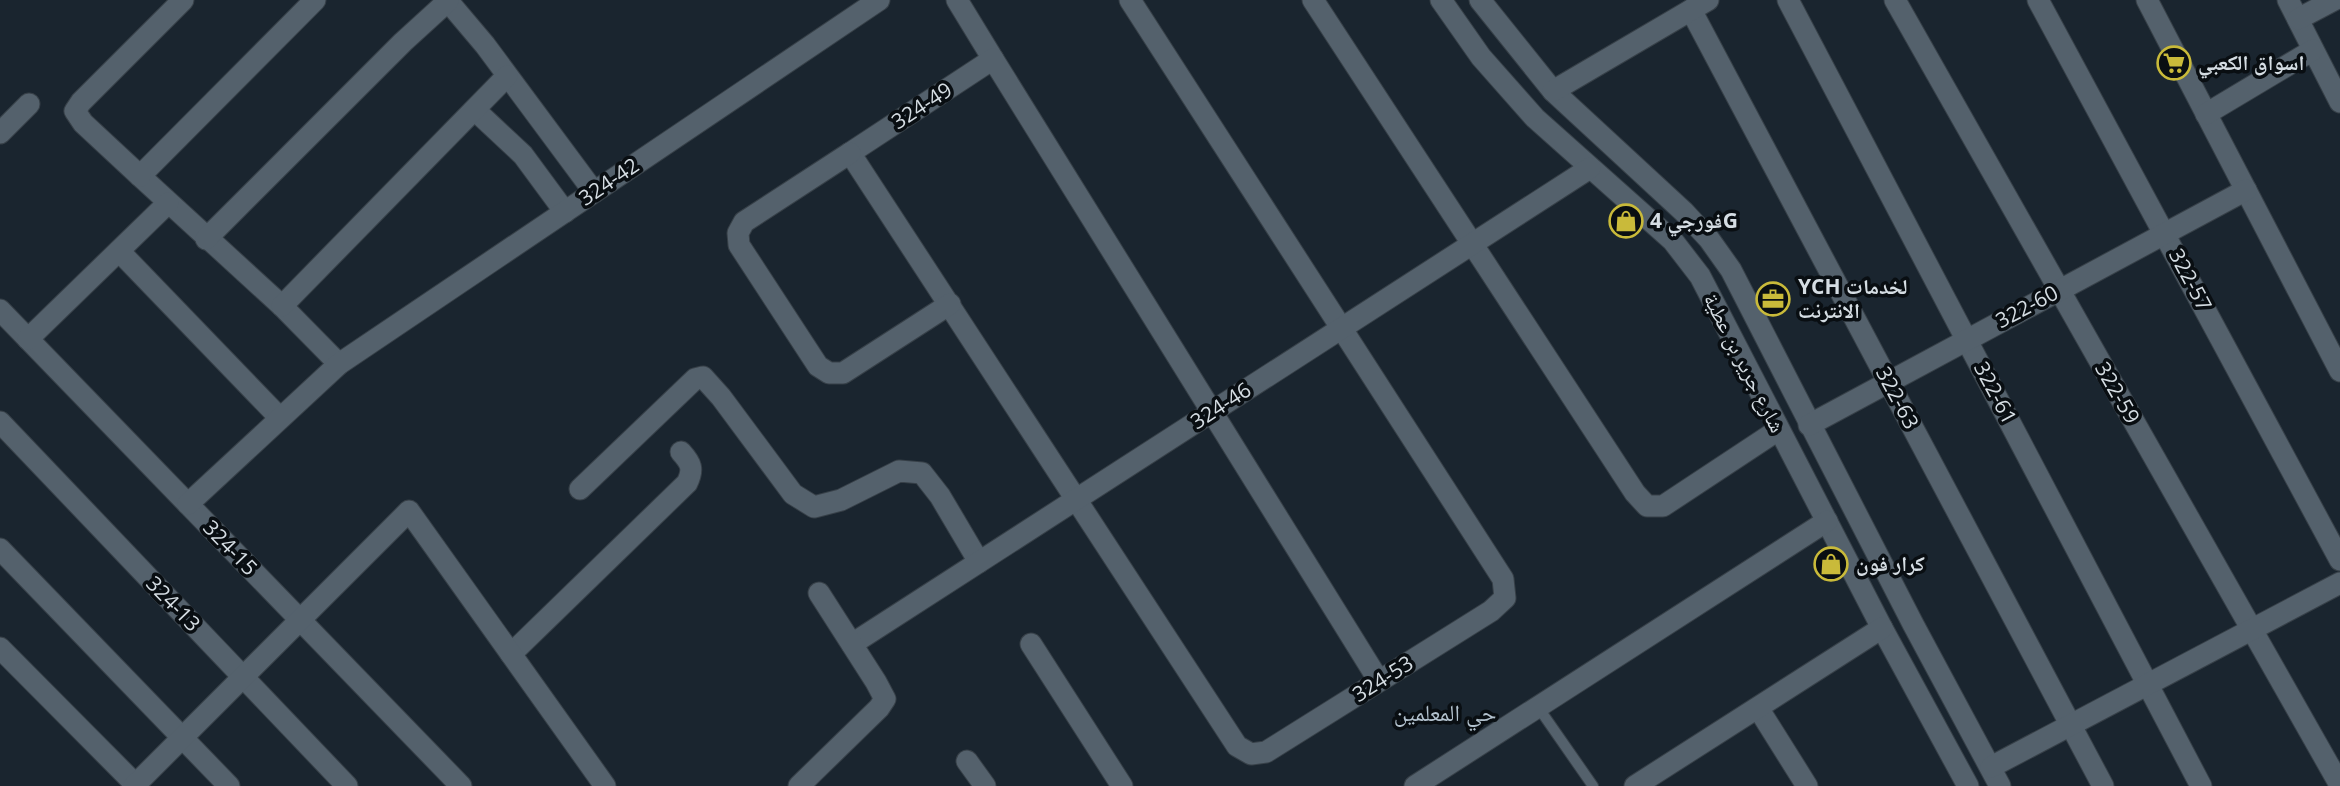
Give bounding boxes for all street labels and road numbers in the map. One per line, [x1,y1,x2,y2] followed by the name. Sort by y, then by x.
[886,75,957,135] street label: 324-49
[573,151,644,211] street label: 324-42
[2163,243,2219,316] street label: 322-57
[1990,278,2063,334] street label: 322-60
[1698,288,1792,437] street label: شارع جرير بن عطية
[1968,356,2024,429] street label: 322-61
[2089,357,2147,428] street label: 322-59
[1870,361,1926,434] street label: 322-63
[1185,375,1256,435] street label: 324-46
[197,514,264,581] street label: 324-15
[140,570,207,637] street label: 324-13
[1347,649,1418,708] street label: 324-53

